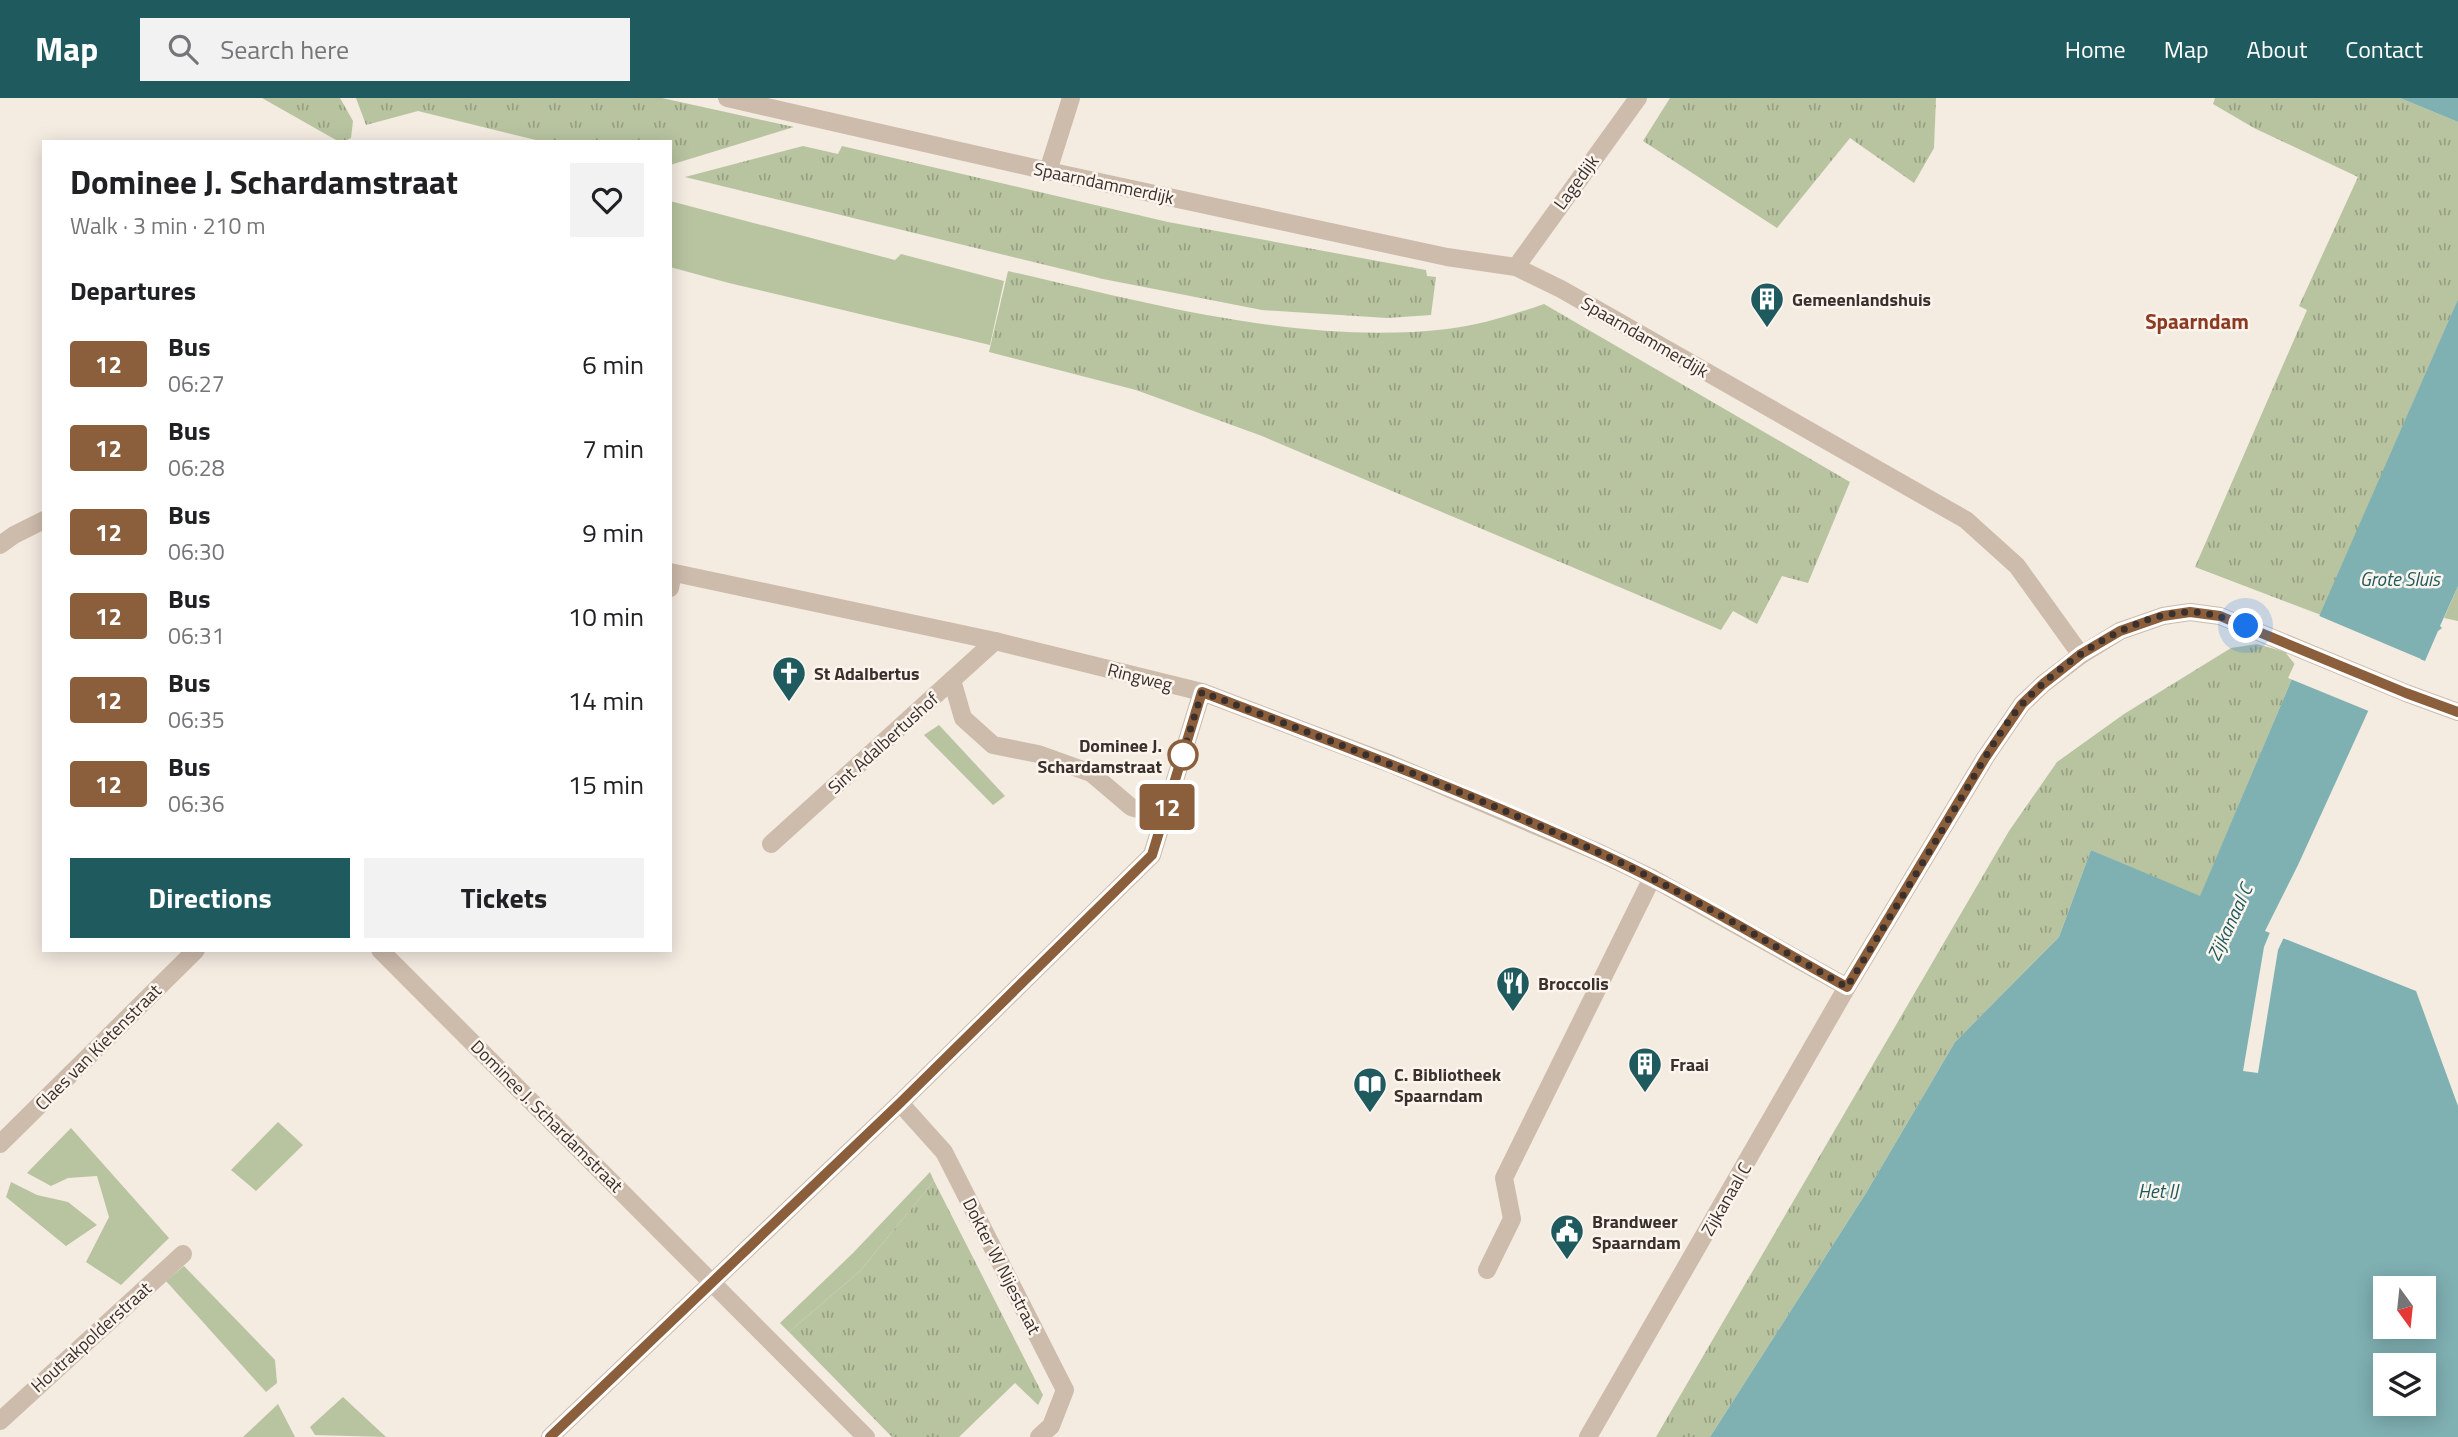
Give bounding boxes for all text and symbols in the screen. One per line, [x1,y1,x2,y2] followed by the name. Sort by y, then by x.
[140,18,630,81] search box
[35,24,98,74] text: Map
[164,30,202,68] icon: search
[220,30,349,69] text: Search here
[2065,31,2126,67] text: Home
[2164,31,2209,67] text: Map
[2247,31,2307,67] text: About
[2345,31,2423,67] text: Contact
[1547,149,1605,215] street label: Lagedijk
[1031,155,1177,211] street label: Spaarndammerdijk
[70,157,458,207] text: Dominee J. Schardamstraat
[570,163,644,237] button: heart
[70,208,266,243] text: Walk · 3 min · 210 m
[70,271,196,310] text: Departures
[1748,280,1786,329] building icon: Gemeenlandshuis
[1792,286,1931,313] place label: Gemeenlandshuis
[1576,290,1714,385] street label: Spaarndammerdijk
[2145,305,2249,337] district label: Spaarndam
[168,327,210,366] text: Bus
[582,345,644,384] text: 6 min
[95,346,122,382] text: 12
[168,366,225,401] text: 06:27
[168,411,210,450] text: Bus
[582,429,644,468] text: 7 min
[95,430,122,466] text: 12
[168,450,225,485] text: 06:28
[168,495,210,534] text: Bus
[582,513,644,552] text: 9 min
[95,514,122,550] text: 12
[168,534,225,569] text: 06:30
[2360,564,2442,593] water label: Grote Sluis
[168,579,210,618] text: Bus
[568,597,644,636] text: 10 min
[95,598,122,634] text: 12
[2228,608,2263,643] your location
[168,618,225,653] text: 06:31
[770,654,808,703] church icon: St Adalbertus
[1105,656,1175,698] street label: Ringweg
[814,660,920,687] place label: St Adalbertus
[168,663,210,702] text: Bus
[568,681,644,720] text: 14 min
[95,682,122,718] text: 12
[822,686,944,800] street label: Sint Adalbertushof
[168,702,225,737] text: 06:35
[1037,732,1162,780] place label: Dominee J. Schardamstraat
[1168,740,1198,770] marker: Dominee J. Schardamstraat
[168,747,210,786] text: Bus
[568,765,644,804] text: 15 min
[95,766,122,802] text: 12
[1136,784,1198,830] line badge: 12
[168,786,225,821] text: 06:36
[1154,789,1180,825] text: 12
[70,858,350,938] button: Directions
[364,858,644,938] button: Tickets
[2199,877,2260,965] water label: Zijkanaal C
[1494,964,1532,1013] restaurant icon: Broccolis
[1538,970,1609,997] place label: Broccolis
[29,977,168,1116] street label: Claes van Kietenstraat
[465,1034,630,1199] street label: Dominee J. Schardamstraat
[1626,1045,1664,1094] building icon: Fraai
[1670,1051,1709,1078] place label: Fraai
[1394,1061,1502,1109] place label: C. Bibliotheek Spaarndam
[1351,1065,1389,1114] library icon: C. Bibliotheek Spaarndam
[1694,1157,1758,1241] street label: Zijkanaal C
[2138,1176,2180,1205] water label: Het IJ
[956,1193,1048,1339] street label: Dokter W Nijestraat
[1592,1208,1681,1256] place label: Brandweer Spaarndam
[1548,1212,1586,1261] public building icon: Brandweer Spaarndam
[25,1275,158,1399] street label: Houtrakpolderstraat
[2373,1276,2436,1339] north arrow
[2373,1276,2436,1416] map controls
[2373,1353,2436,1416] button: layers

